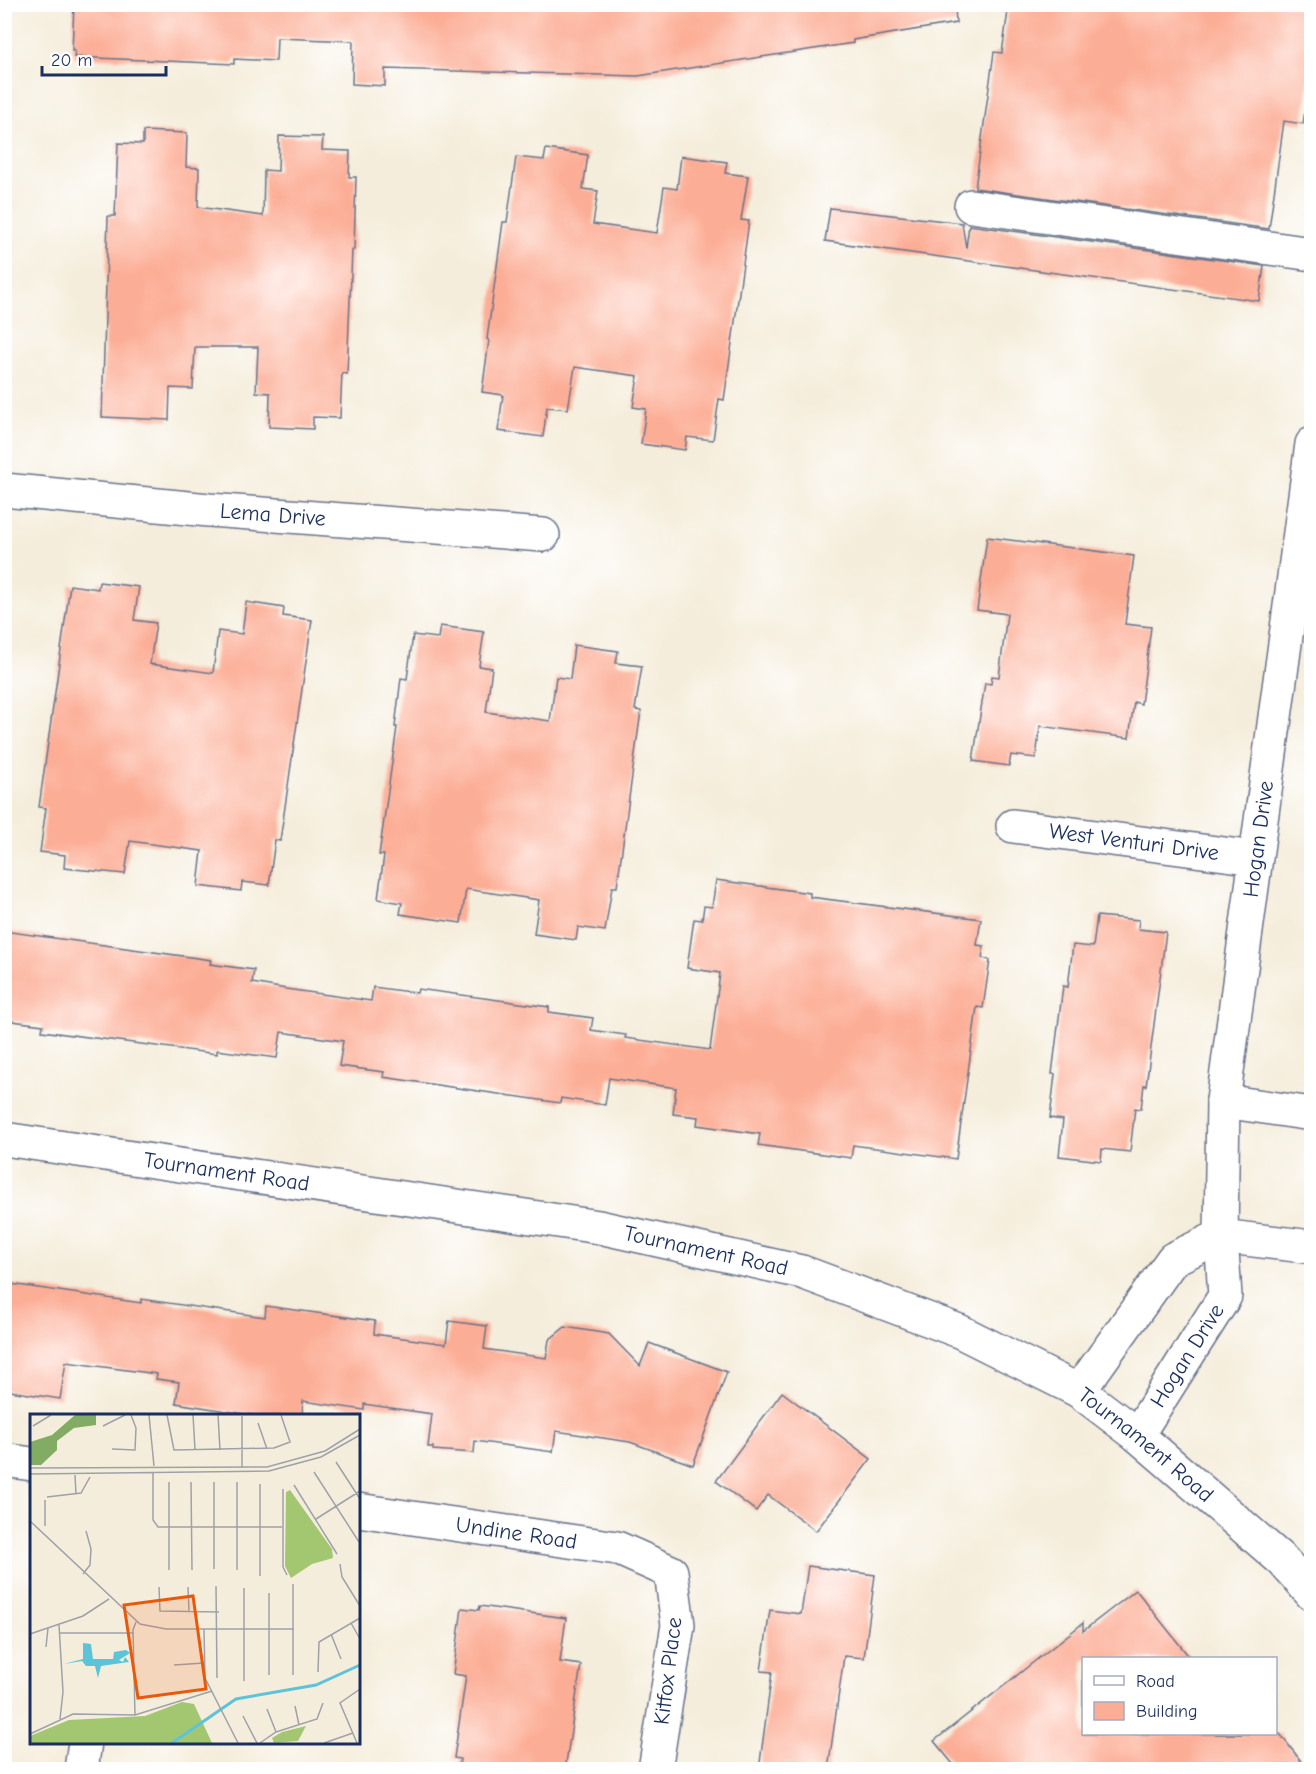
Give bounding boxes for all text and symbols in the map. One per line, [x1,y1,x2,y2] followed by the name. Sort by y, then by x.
[42,39,166,77] scale bar
[51,50,92,71] text: 20 m
[219,498,327,532] street label: Lema Drive
[1238,779,1279,899] street label: Hogan Drive
[1047,818,1220,866] street label: West Venturi Drive
[142,1147,311,1197] street label: Tournament Road
[621,1220,790,1281] street label: Tournament Road
[1145,1299,1230,1412] street label: Hogan Drive
[1073,1382,1219,1508] street label: Tournament Road
[30,1414,360,1744] inset map
[454,1511,579,1555] street label: Undine Road
[648,1616,688,1726] street label: Kitfox Place
[1082,1657,1277,1735] legend
[1136,1671,1175,1692] text: Road
[1136,1701,1198,1722] text: Building

